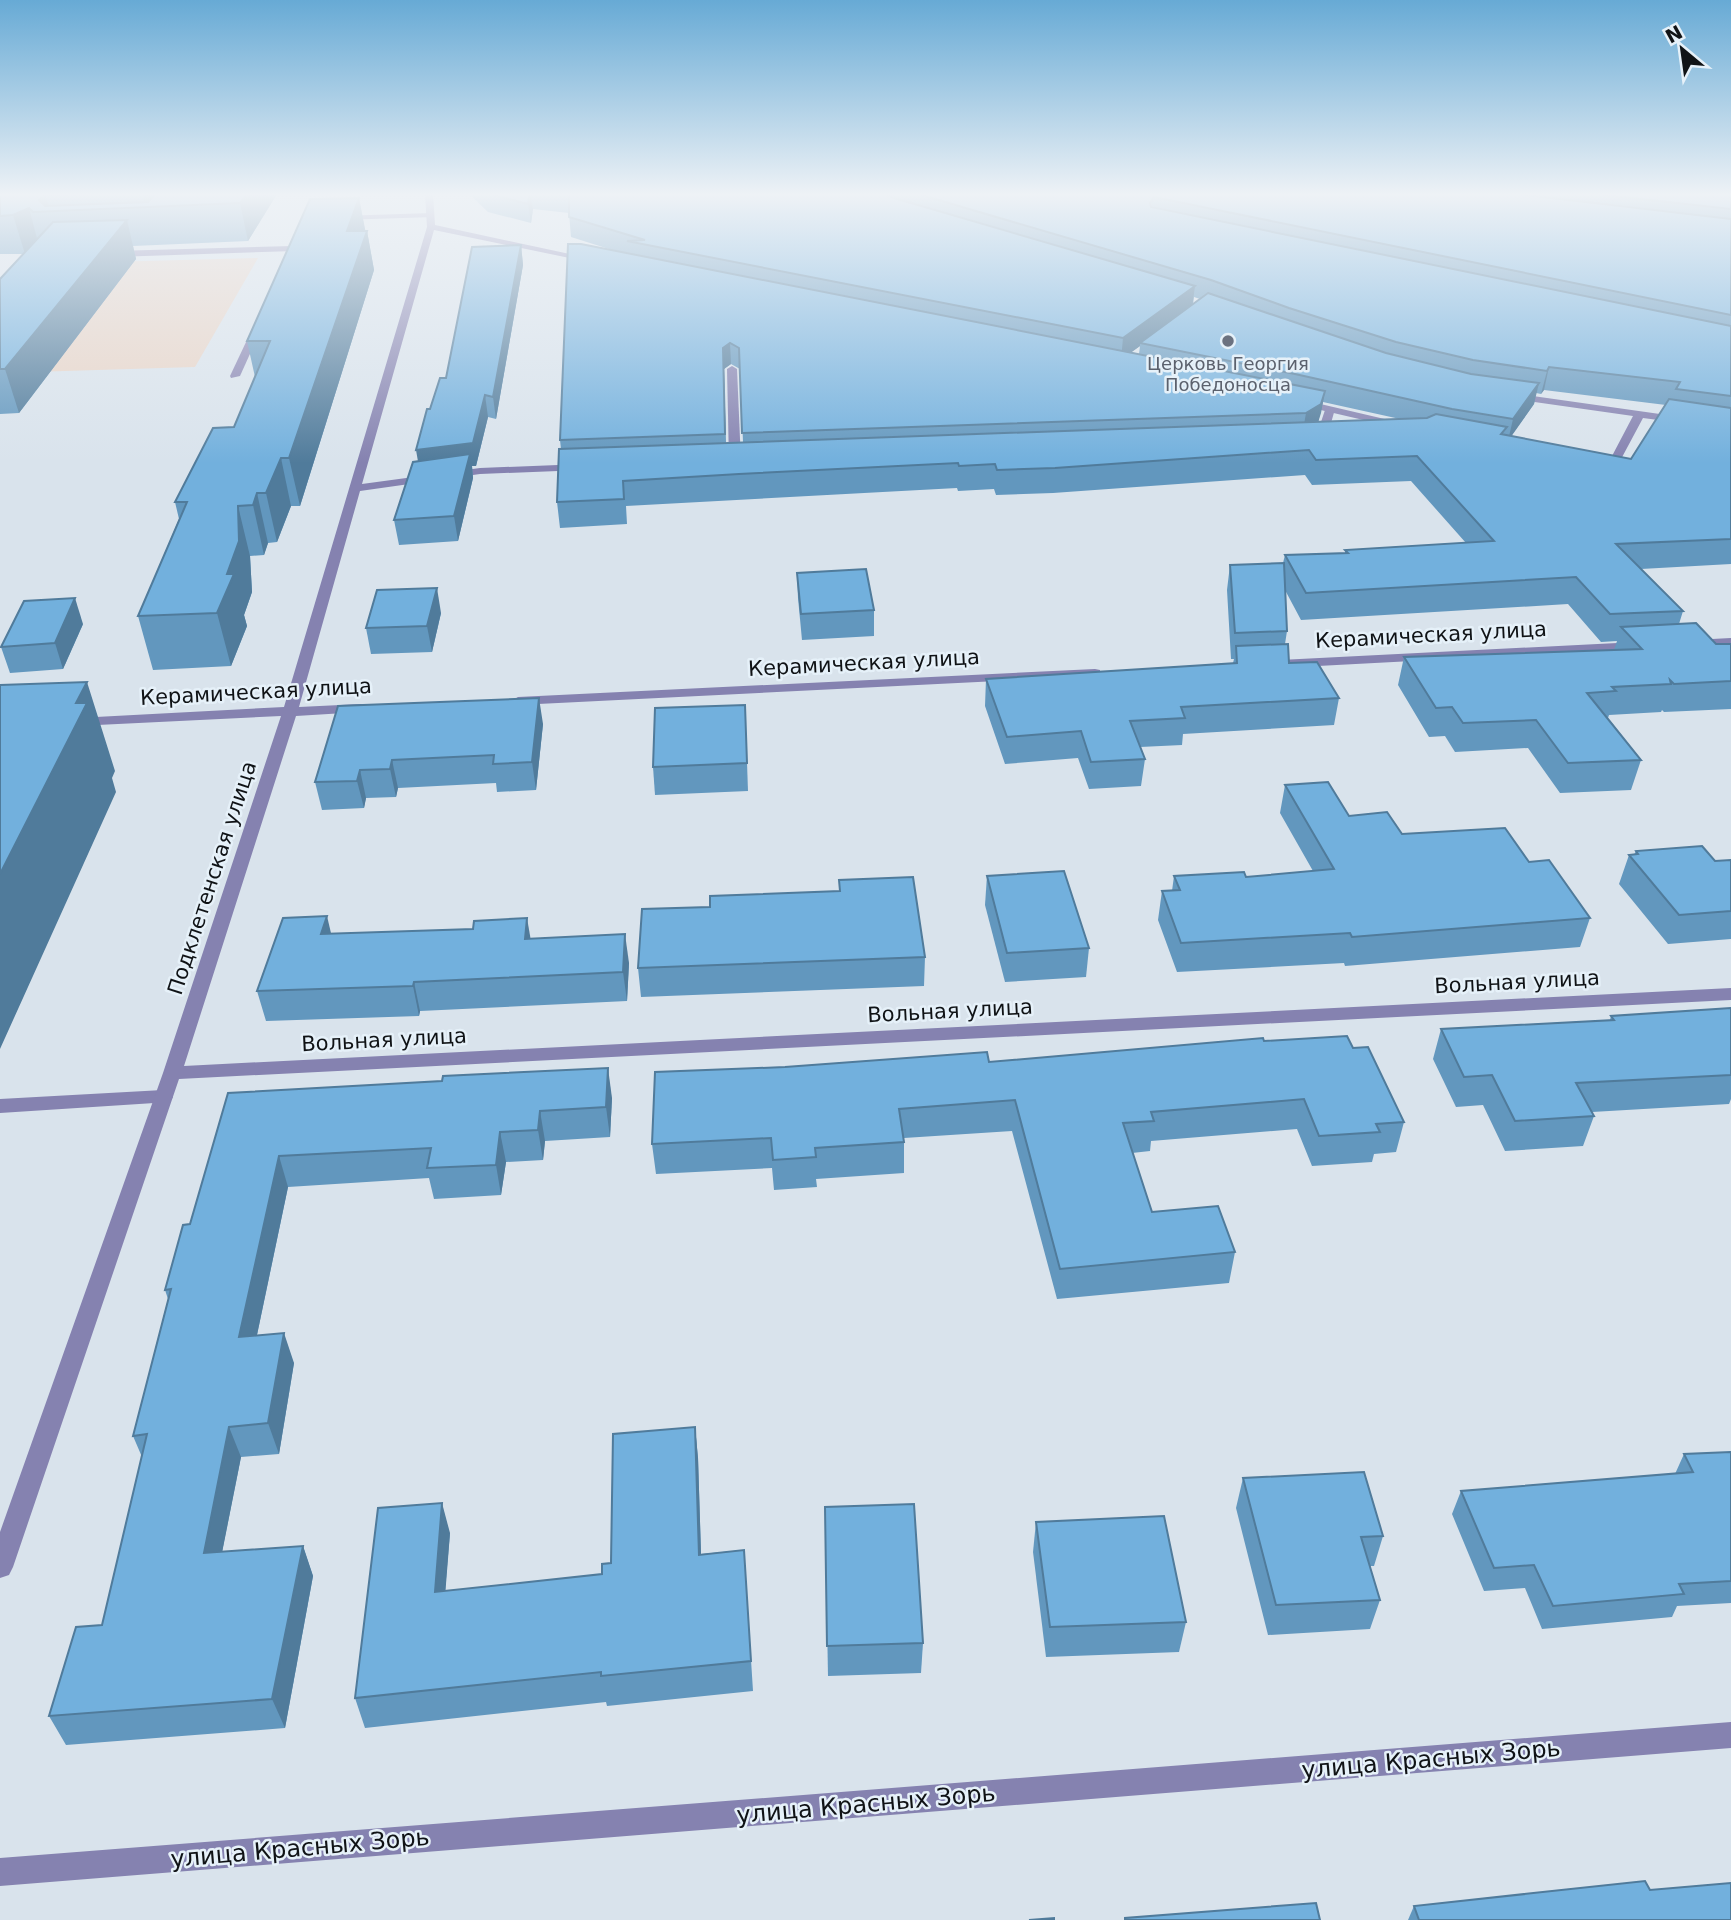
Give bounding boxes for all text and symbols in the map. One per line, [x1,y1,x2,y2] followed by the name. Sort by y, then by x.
[1647,14,1717,84] north arrow
[1661,21,1686,48] text: N
[1220,333,1236,349] marker: Церковь Георгия Победоносца
[1147,353,1309,395] place label: Церковь Георгия Победоносца
[1315,617,1547,653] street label: Керамическая улица
[748,645,980,681] street label: Керамическая улица
[140,674,372,710] street label: Керамическая улица
[163,758,261,998] street label: Подклетенская улица
[1434,966,1600,998] street label: Вольная улица
[867,995,1033,1027] street label: Вольная улица
[301,1024,467,1056] street label: Вольная улица
[1300,1734,1562,1784] street label: улица Красных Зорь
[735,1779,997,1829] street label: улица Красных Зорь
[169,1823,431,1873] street label: улица Красных Зорь

